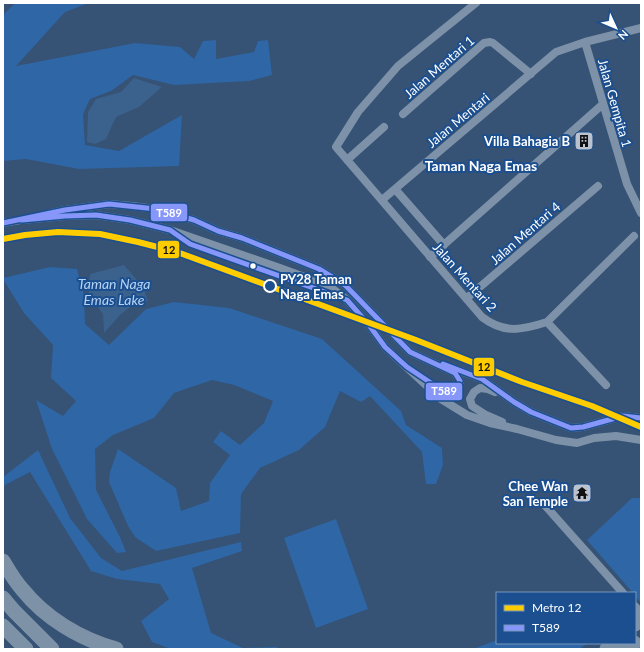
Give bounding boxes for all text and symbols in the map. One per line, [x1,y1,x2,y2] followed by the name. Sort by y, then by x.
[596,8,636,48] north arrow
[616,28,631,43] text: N
[401,32,477,102] street label: Jalan Mentari 1
[595,57,635,149] street label: Jalan Gempita 1
[423,89,493,151] street label: Jalan Mentari
[573,130,595,152] building icon: Villa Bahagia B
[483,133,570,149] place label: Villa Bahagia B
[425,157,537,174] district label: Taman Naga Emas
[487,198,564,268] street label: Jalan Mentari 4
[150,203,188,222] line badge: T589
[156,206,182,219] text: T589
[430,239,500,315] street label: Jalan Mentari 2
[157,240,180,259] line badge: 12
[163,243,175,256] text: 12
[248,261,258,271] unlabelled marker
[280,271,352,302] place label: PY28 Taman Naga Emas
[78,275,150,308] water label: Taman Naga Emas Lake
[263,279,277,293] marker: PY28 Taman Naga Emas
[473,357,495,377] line badge: 12
[478,360,490,373] text: 12
[425,382,463,401] line badge: T589
[431,384,457,397] text: T589
[503,478,568,509] place label: Chee Wan San Temple
[571,482,593,504] temple icon: Chee Wan San Temple
[496,592,636,644] legend
[532,600,582,615] text: Metro 12
[532,620,560,635] text: T589

